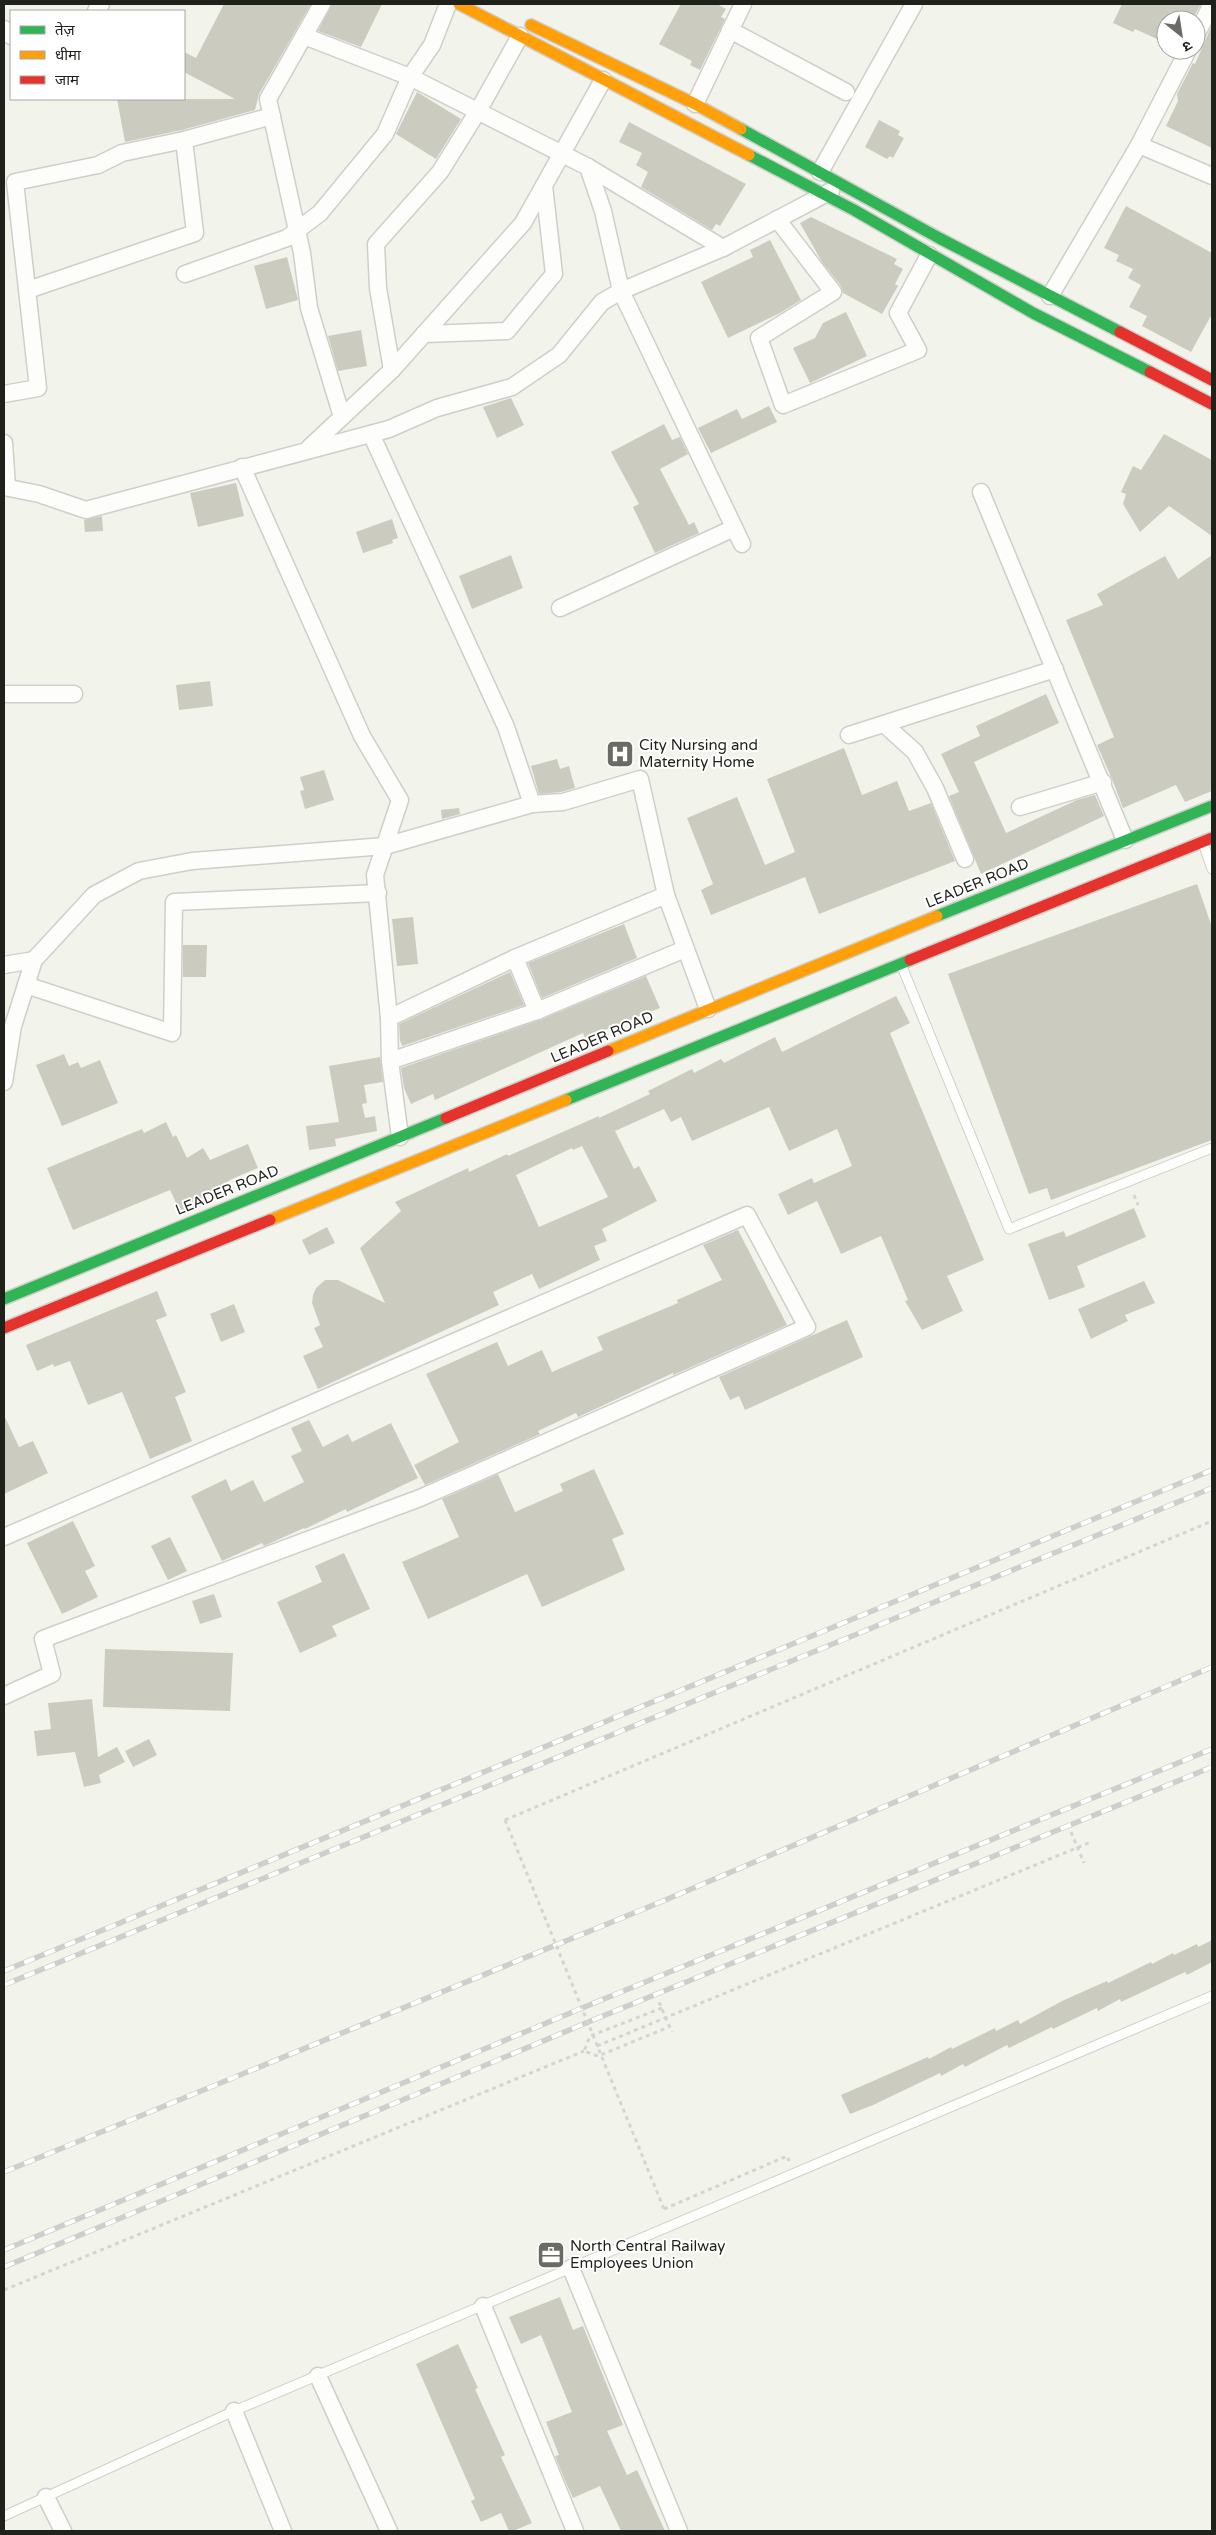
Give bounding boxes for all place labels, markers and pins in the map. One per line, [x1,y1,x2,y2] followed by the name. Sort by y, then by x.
[639,736,758,771] place label: City Nursing and Maternity Home
[605,739,635,769] hospital icon: City Nursing and Maternity Home
[570,2237,725,2272] place label: North Central Railway Employees Union
[536,2240,566,2270] office icon: North Central Railway Employees Union

